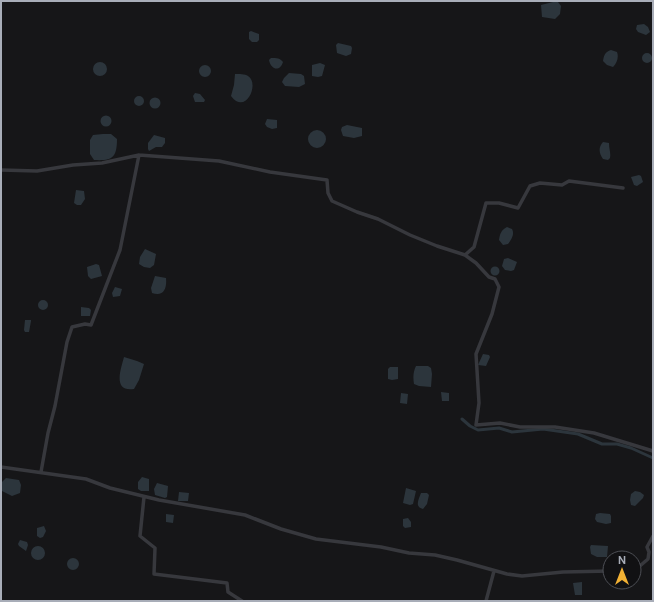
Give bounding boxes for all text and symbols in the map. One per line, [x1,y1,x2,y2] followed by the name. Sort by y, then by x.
[602,550,642,590] north arrow
[618,553,626,567] text: N

